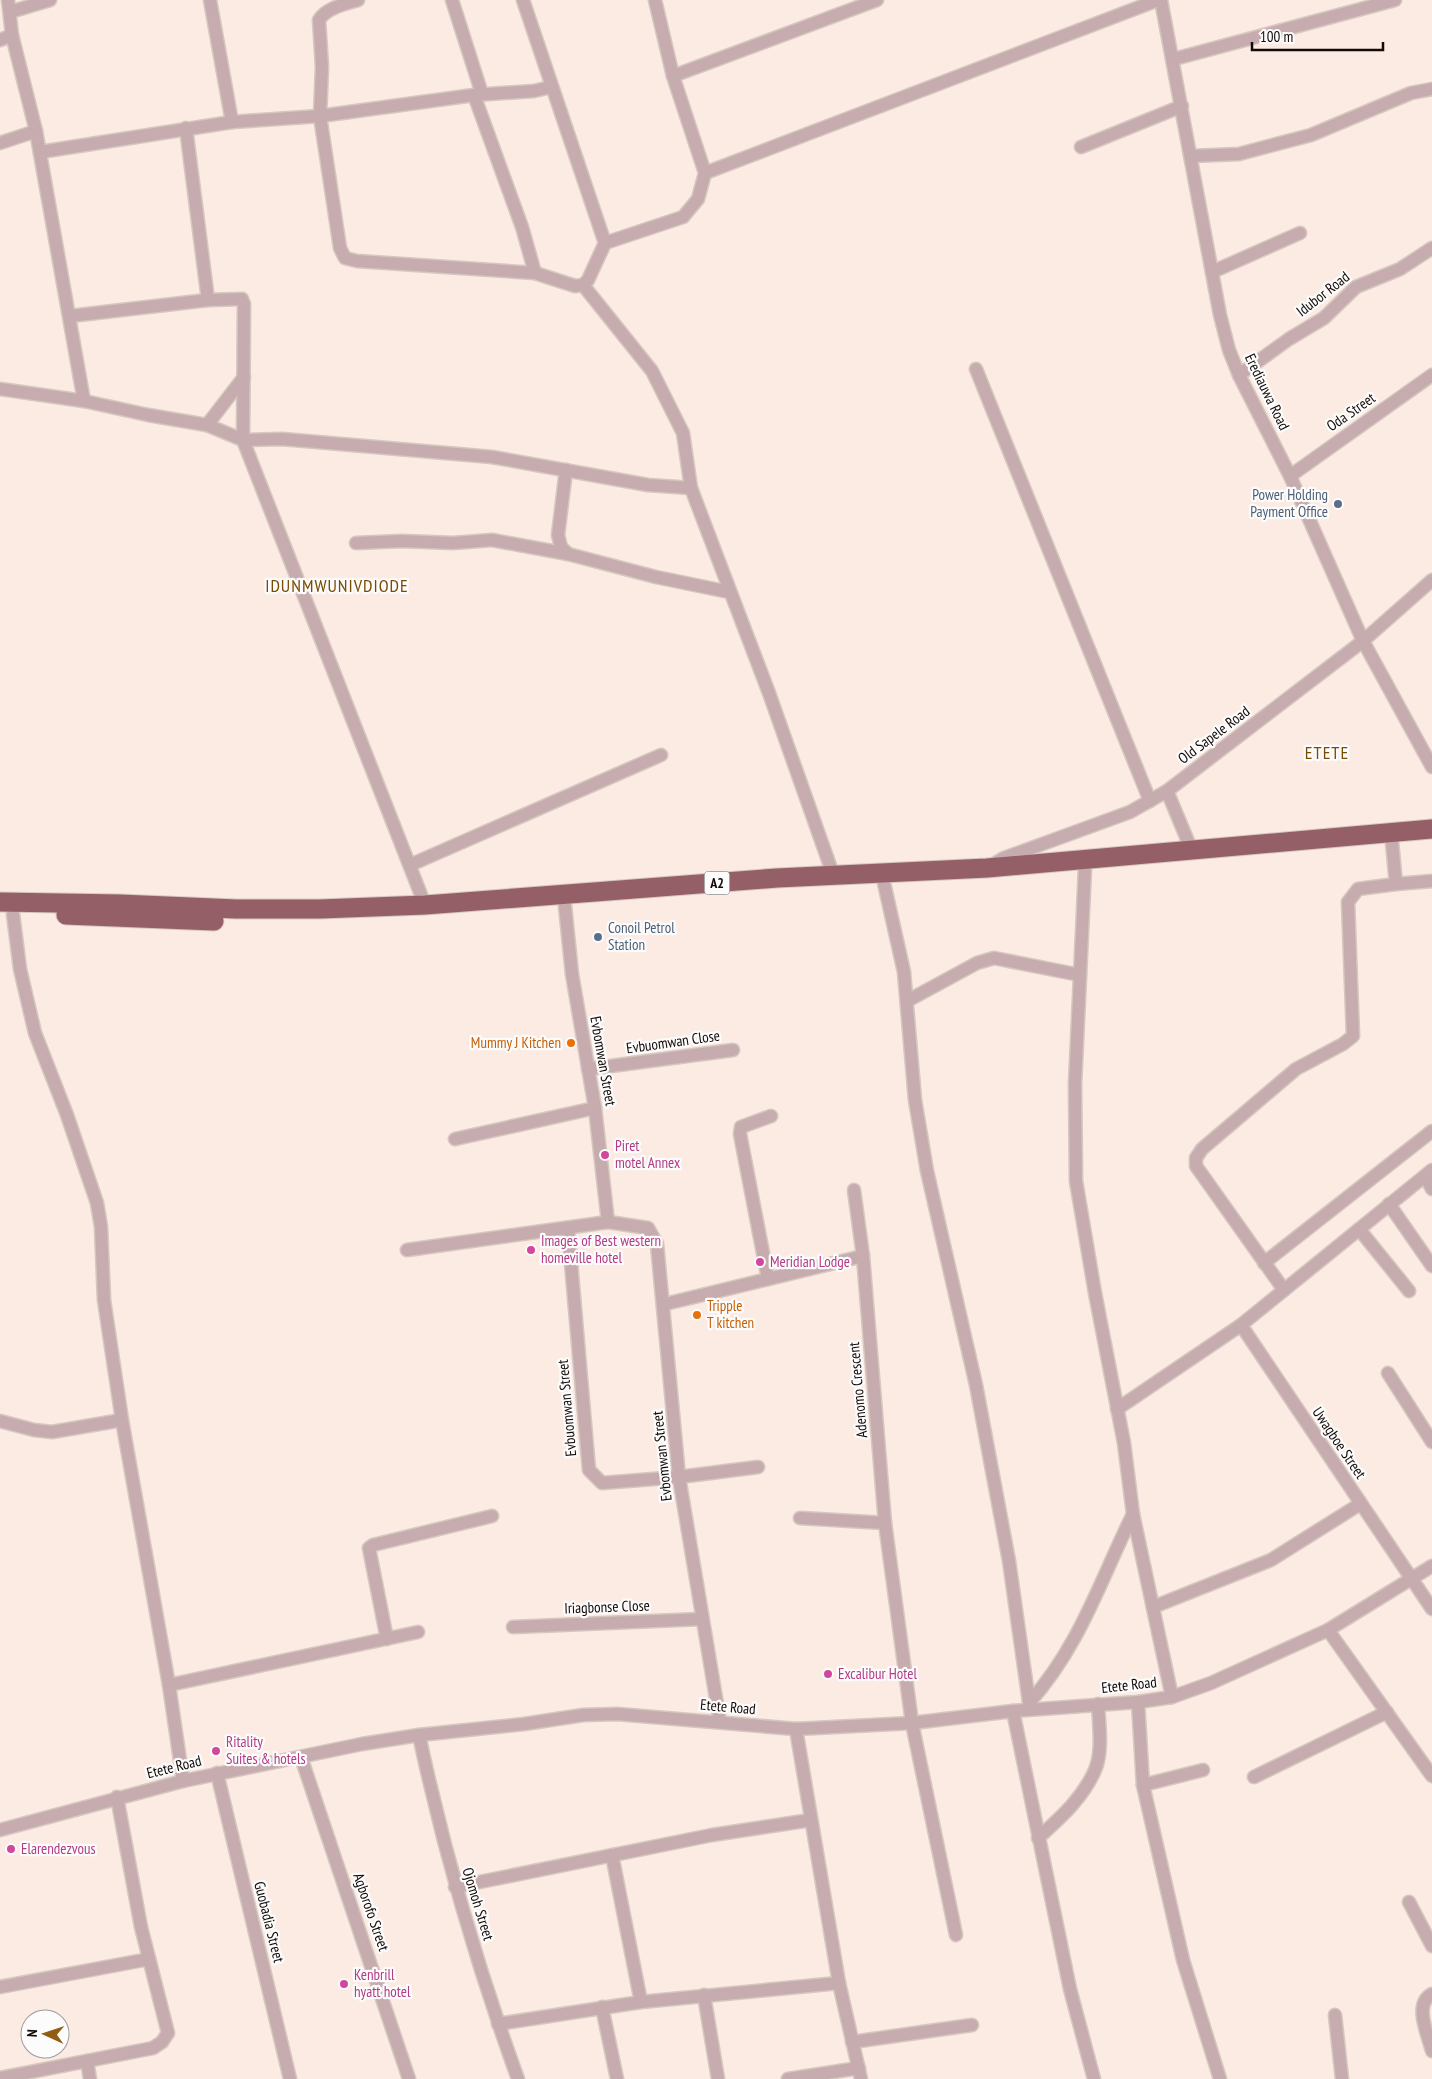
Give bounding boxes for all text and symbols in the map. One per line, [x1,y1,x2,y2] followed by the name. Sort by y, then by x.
[1252,20,1383,52] scale bar
[1260,27,1293,46] text: 100 m
[1292,267,1353,320] street label: Idubor Road
[1241,350,1294,433] street label: Erediauwa Road
[1323,388,1379,435] street label: Oda Street
[1250,485,1328,521] place label: Power Holding Payment Office
[1332,498,1344,510] marker: Power Holding Payment Office
[265,574,409,597] district label: IDUNMWUNIVDIODE
[1174,701,1253,768] street label: Old Sapele Road
[1305,741,1349,764] district label: ETETE
[704,871,730,894] road number: A2
[608,918,675,954] place label: Conoil Petrol Station
[592,931,604,943] marker: Conoil Petrol Station
[586,1015,621,1107] street label: Evbomwan Street
[625,1026,721,1057] street label: Evbuomwan Close
[471,1033,561,1052] place label: Mummy J Kitchen
[565,1037,577,1049] marker: Mummy J Kitchen
[615,1136,680,1172] place label: Piret motel Annex
[599,1149,611,1161] marker: Piret motel Annex
[541,1231,661,1267] place label: Images of Best western homeville hotel
[525,1244,537,1256] marker: Images of Best western homeville hotel
[770,1252,850,1271] place label: Meridian Lodge
[754,1256,766,1268] marker: Meridian Lodge
[707,1296,754,1332] place label: Tripple T kitchen
[691,1309,703,1321] marker: Tripple T kitchen
[844,1341,871,1439] street label: Adenomo Crescent
[553,1359,580,1457] street label: Evbuomwan Street
[1308,1403,1370,1482] street label: Uwagboe Street
[647,1410,676,1502] street label: Evbomwan Street
[564,1596,650,1617] street label: Iriagbonse Close
[838,1664,917,1683] place label: Excalibur Hotel
[822,1668,834,1680] marker: Excalibur Hotel
[1100,1672,1158,1697] street label: Etete Road
[700,1695,757,1718] street label: Etete Road
[226,1732,306,1768] place label: Ritality Suites & hotels
[210,1745,222,1757] marker: Ritality Suites & hotels
[145,1751,203,1782] street label: Etete Road
[21,1839,96,1858] place label: Elarendezvous
[5,1843,17,1855] marker: Elarendezvous
[458,1865,499,1943] street label: Ojomoh Street
[349,1870,394,1953] street label: Agborofo Street
[250,1879,289,1964] street label: Guobadia Street
[354,1965,411,2001] place label: Kenbrill hyatt hotel
[338,1978,350,1990] marker: Kenbrill hyatt hotel
[20,2009,70,2059] north arrow
[23,2029,41,2038] text: N

